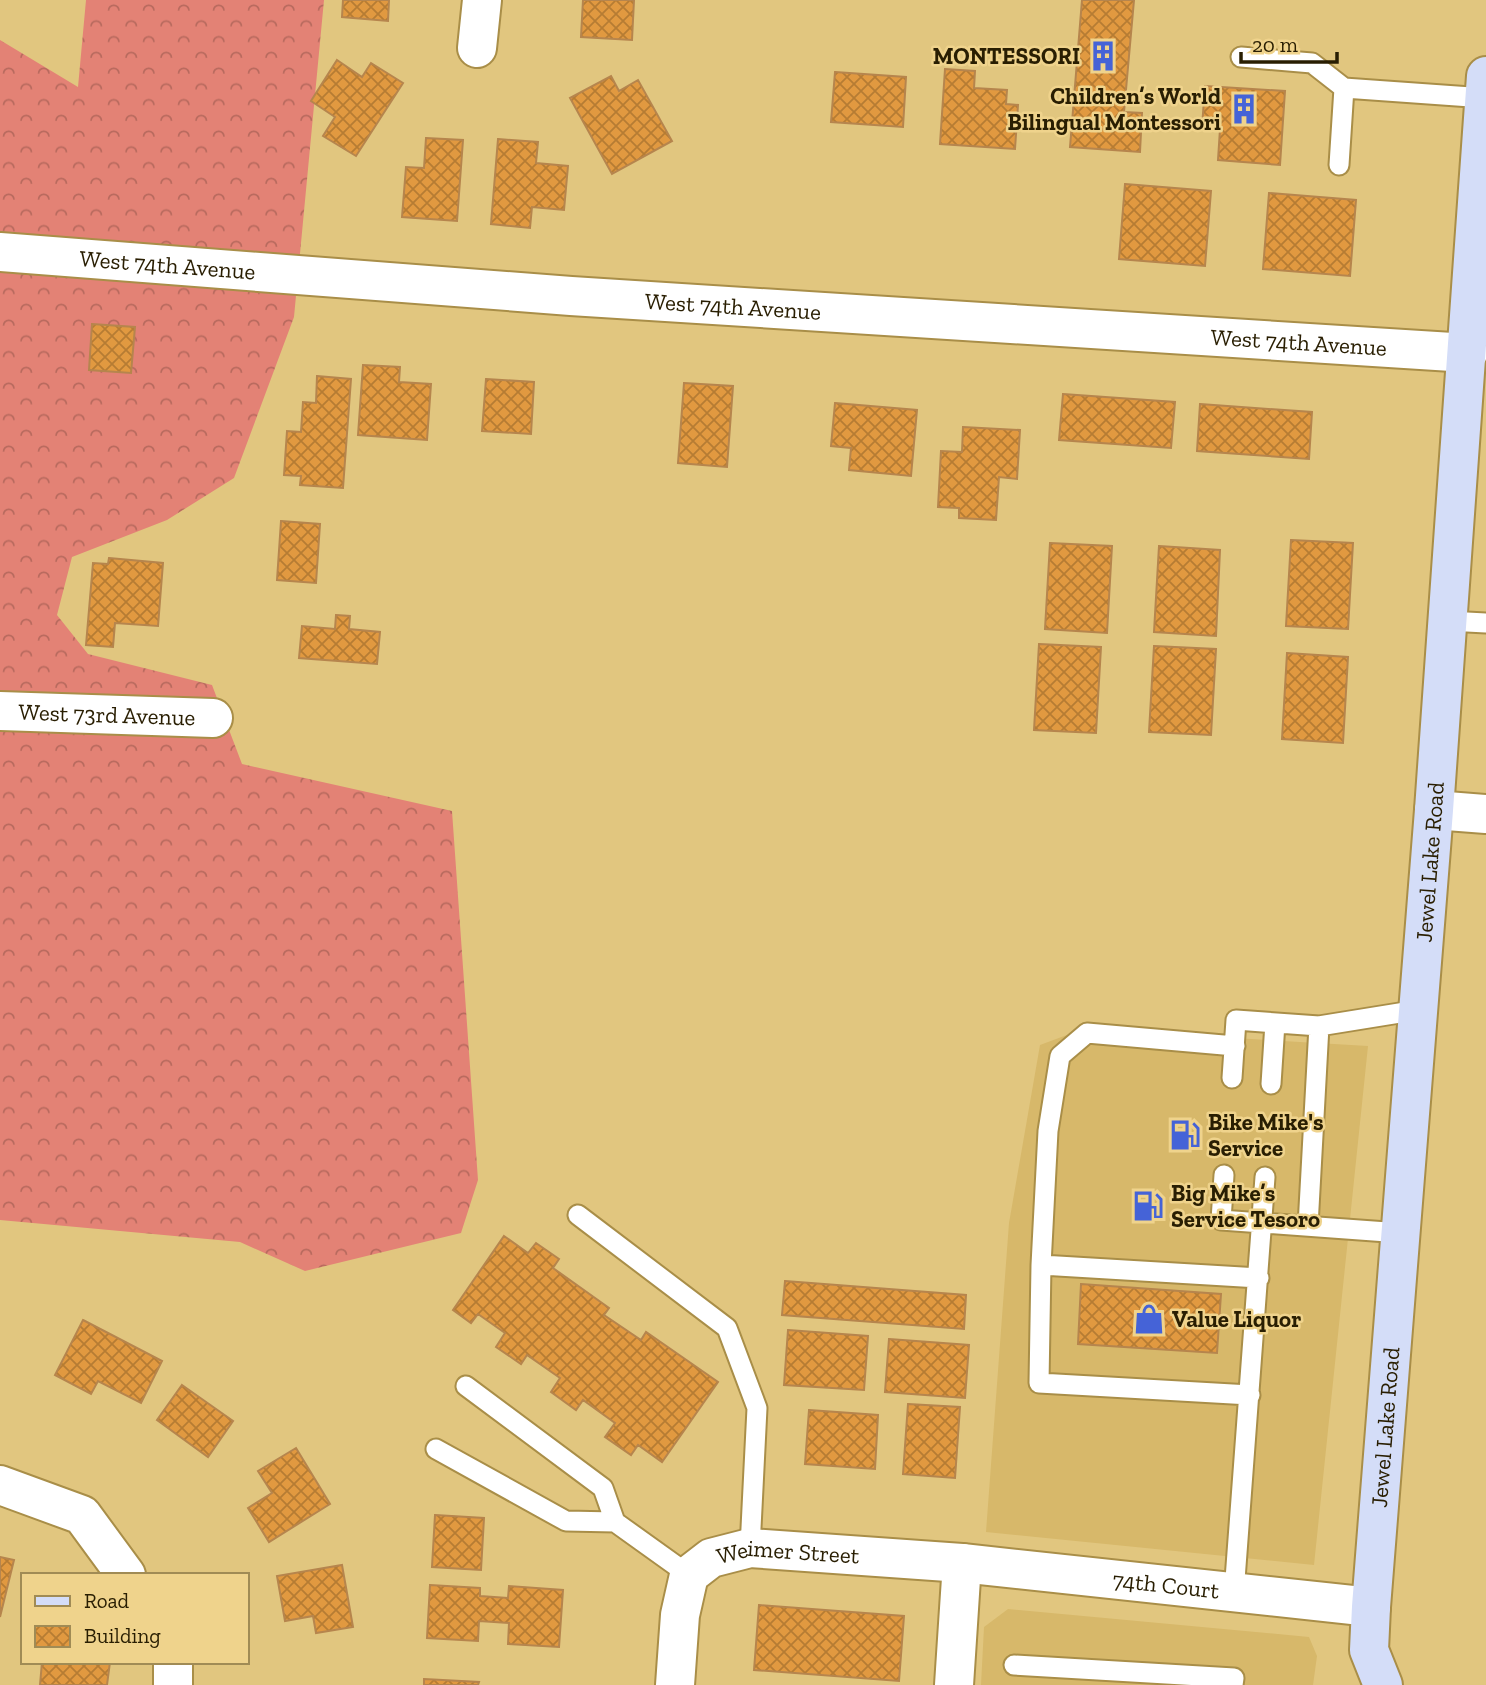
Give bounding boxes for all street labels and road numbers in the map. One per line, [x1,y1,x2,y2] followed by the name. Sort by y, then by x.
[78,244,257,286] street label: West 74th Avenue
[644,287,822,326] street label: West 74th Avenue
[1210,323,1388,362] street label: West 74th Avenue
[18,698,196,731] street label: West 73rd Avenue
[1410,781,1450,943] street label: Jewel Lake Road
[1365,1346,1406,1509] street label: Jewel Lake Road
[714,1534,861,1570] street label: Weimer Street
[1111,1565,1221,1605] street label: 74th Court

